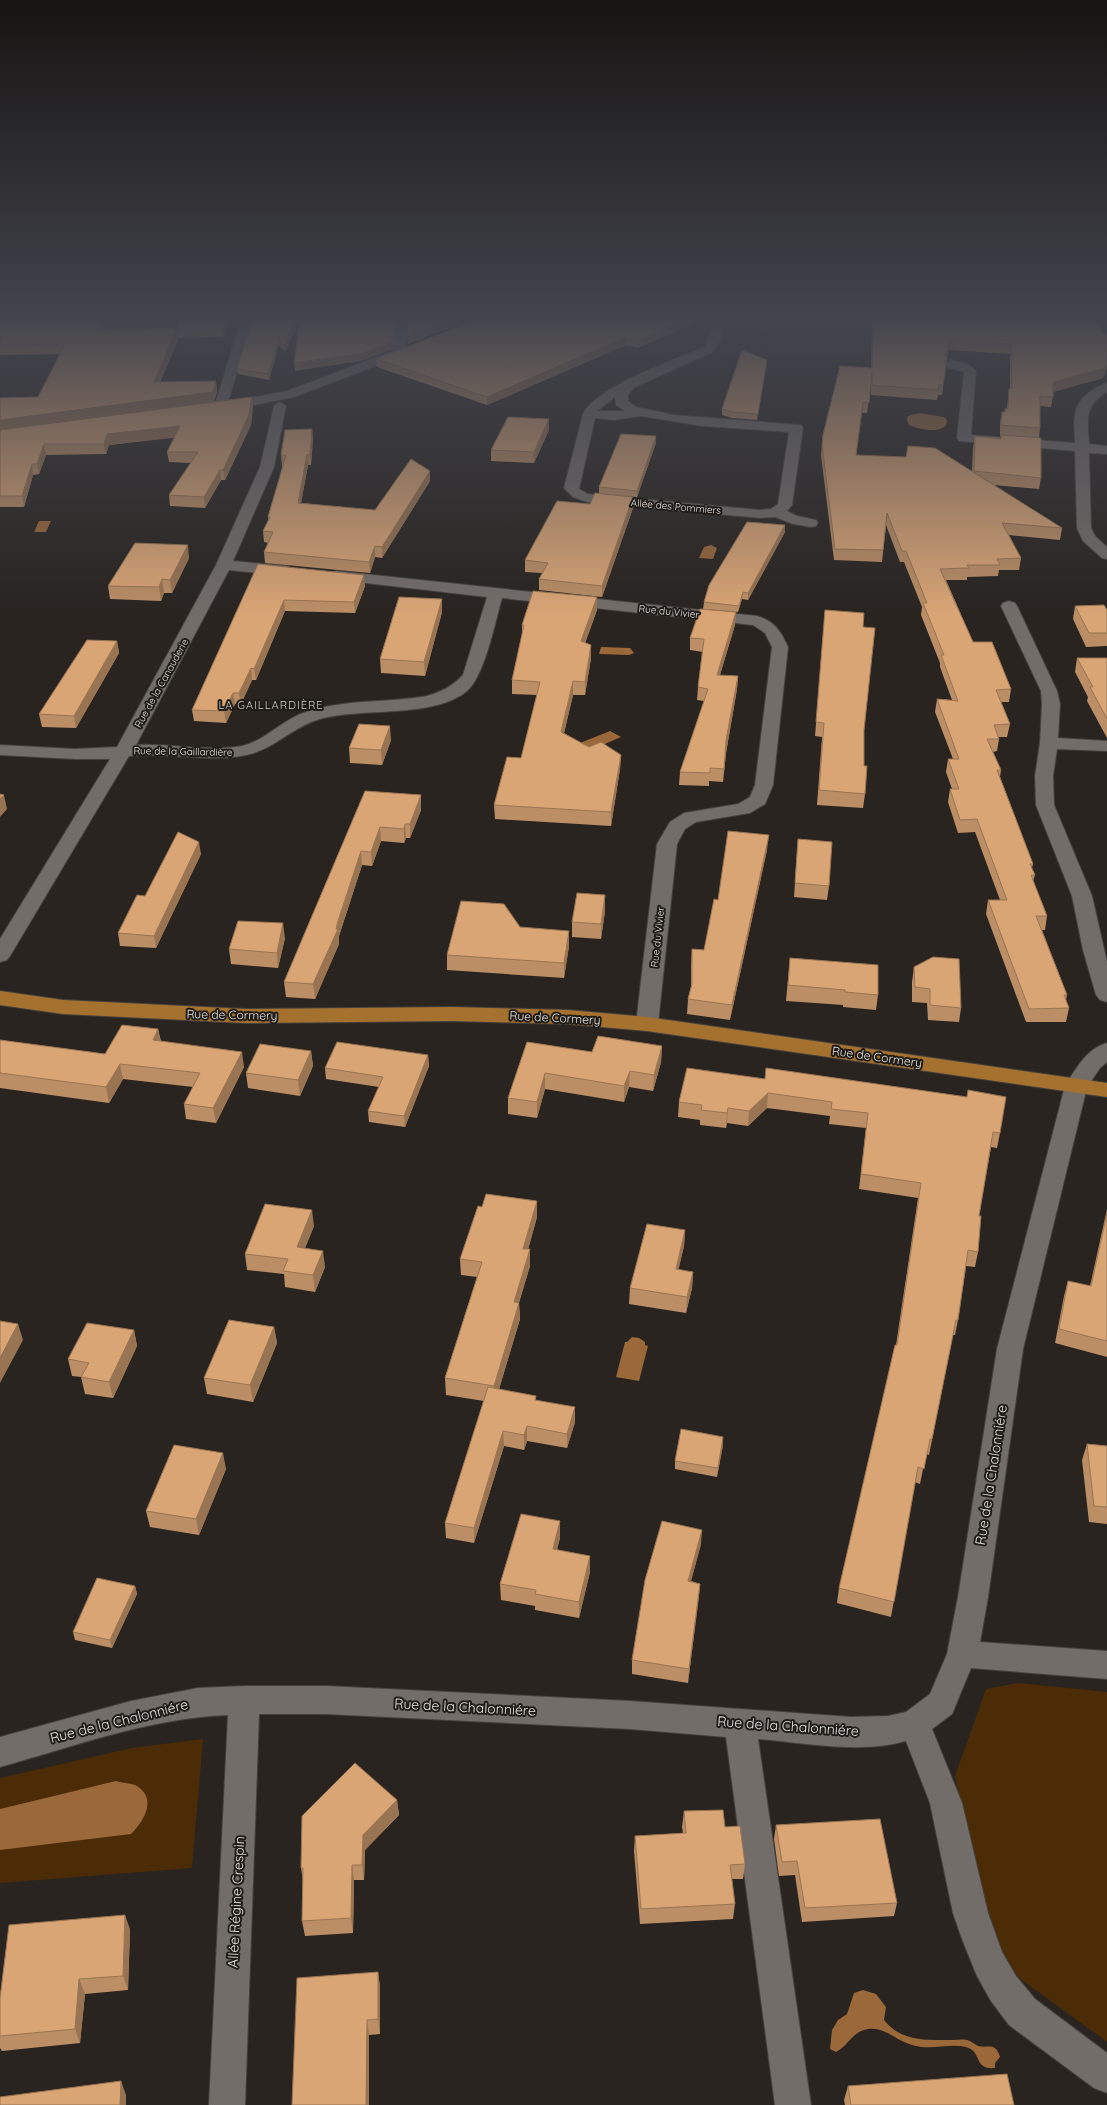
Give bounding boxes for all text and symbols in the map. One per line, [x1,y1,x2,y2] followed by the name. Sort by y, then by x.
[630,496,722,517] street label: Allée des Pommiers
[638,602,700,621] street label: Rue du Vivier
[132,636,191,730] street label: Rue de la Canauderie
[218,698,324,712] district label: LA GAILLARDIÈRE
[133,744,233,759] street label: Rue de la Gaillardière
[648,906,667,968] street label: Rue du Vivier
[186,1006,278,1023] street label: Rue de Cormery
[509,1008,601,1027] street label: Rue de Cormery
[831,1043,923,1070] street label: Rue de Cormery
[971,1403,1011,1546] street label: Rue de la Chalonniére
[394,1694,536,1720] street label: Rue de la Chalonniére
[48,1695,190,1747] street label: Rue de la Chalonniére
[717,1712,859,1740] street label: Rue de la Chalonniére
[224,1836,248,1968] street label: Allée Régine Crespin

